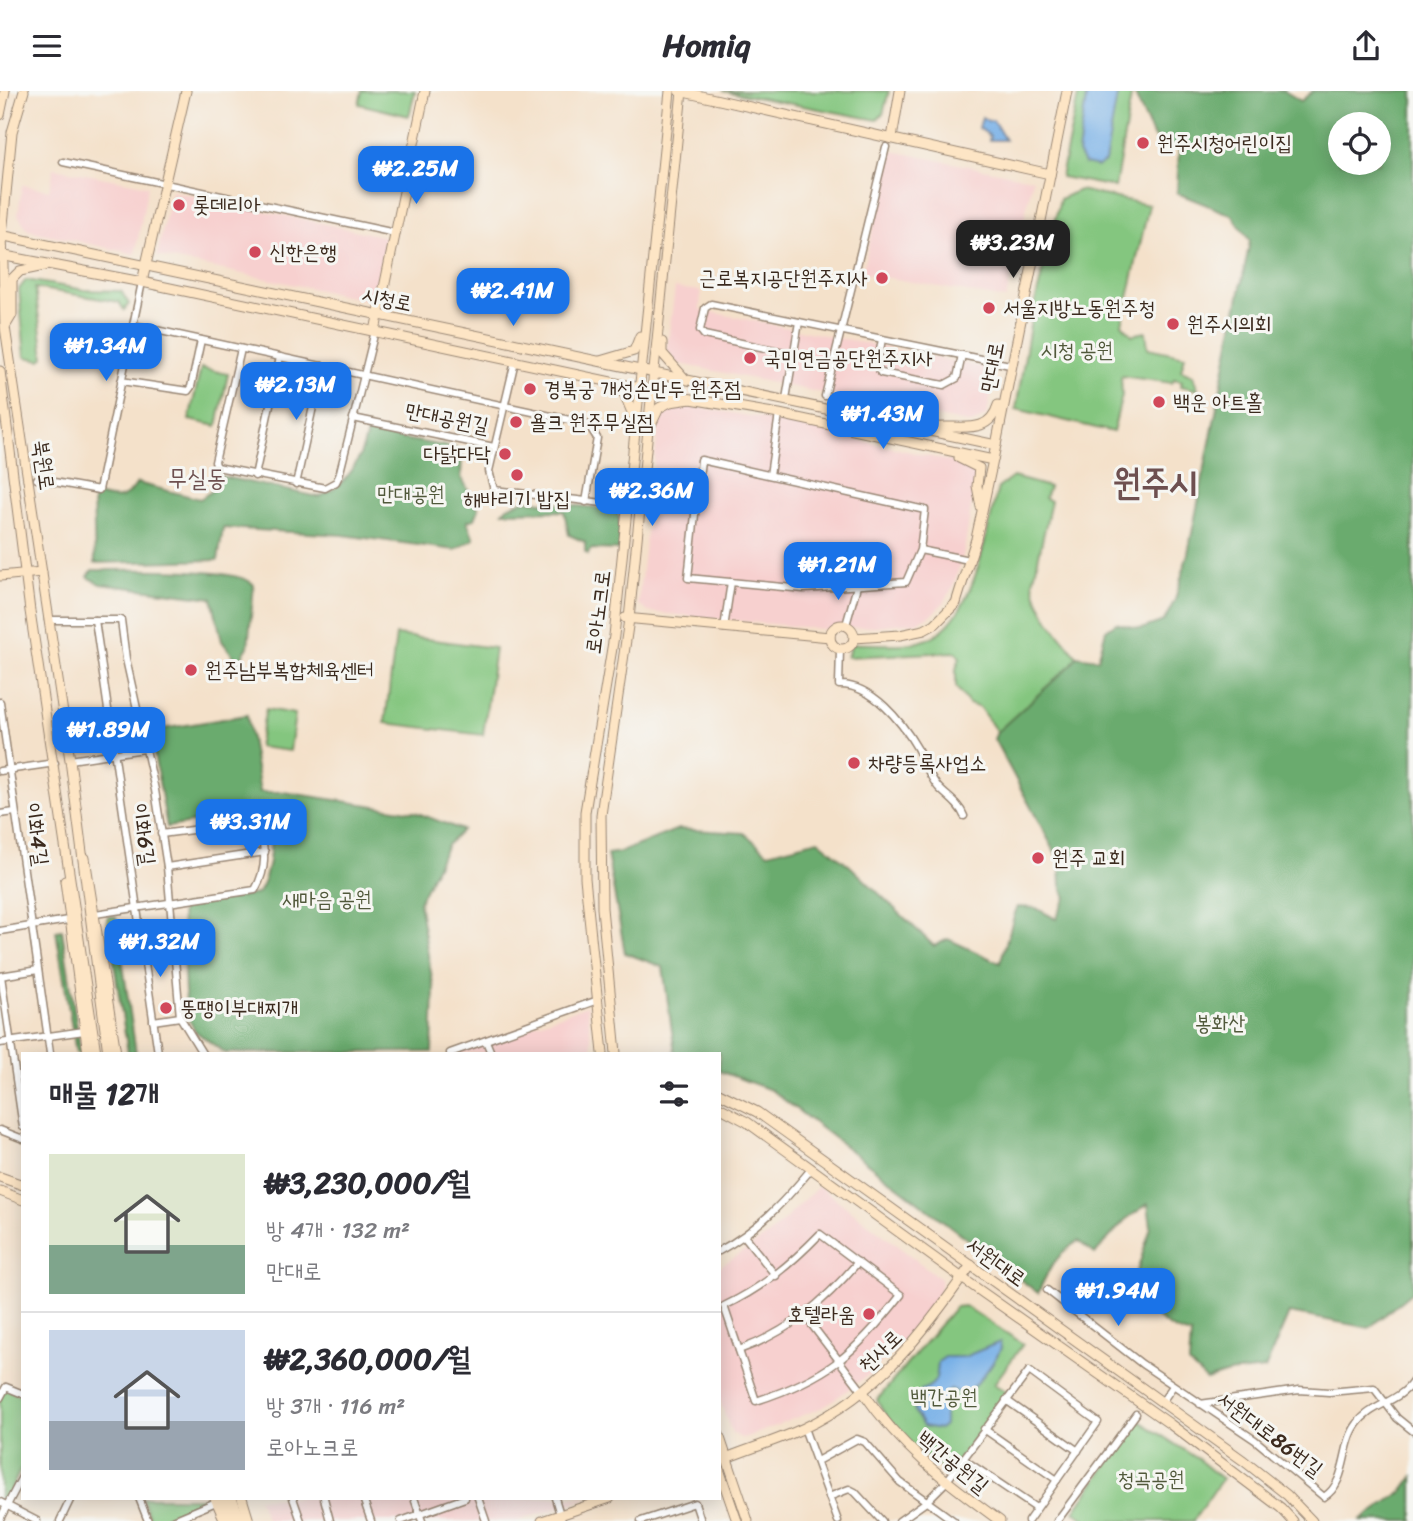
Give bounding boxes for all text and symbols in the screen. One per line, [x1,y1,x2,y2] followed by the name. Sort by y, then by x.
[663,17,750,74] text: Homiq
[28,27,66,65] icon: menu
[1347,27,1385,65] icon: share
[1328,112,1391,175] map controls
[1328,112,1391,175] button: locate
[1157,124,1292,162] place label: 원주시청어린이집
[1135,135,1151,151] marker: 원주시청어린이집
[359,146,473,206] pin: ₩2.25M
[374,148,458,189] text: ₩2.25M
[193,186,261,224] place label: 롯데리아
[171,197,187,213] marker: 롯데리아
[956,221,1070,280] pin: ₩3.23M
[972,222,1054,263] text: ₩3.23M
[269,233,337,271] place label: 신한은행
[247,244,263,260] marker: 신한은행
[699,259,868,297] place label: 근로복지공단원주지사
[456,268,570,328] pin: ₩2.41M
[473,270,553,311] text: ₩2.41M
[874,270,890,286] marker: 근로복지공단원주지사
[358,275,416,323] street label: 시청로
[1003,289,1155,327] place label: 서울지방노동원주청
[981,300,997,316] marker: 서울지방노동원주청
[1187,305,1272,343] place label: 원주시의회
[1165,316,1181,332] marker: 원주시의회
[49,323,163,383] pin: ₩1.34M
[66,325,146,366] text: ₩1.34M
[1040,331,1114,369] park label: 시청 공원
[969,338,1015,396] street label: 만대로
[764,339,933,377] place label: 국민연금공단원주지사
[742,350,758,366] marker: 국민연금공단원주지사
[239,363,353,422] pin: ₩2.13M
[256,364,336,405] text: ₩2.13M
[544,370,741,408] place label: 경북궁 개성손만두 원주점
[522,381,538,397] marker: 경북궁 개성손만두 원주점
[1173,383,1263,421] place label: 백운 아트홀
[402,391,492,445] street label: 만대공원길
[826,391,940,451] pin: ₩1.43M
[843,393,923,434] text: ₩1.43M
[1151,394,1167,410] marker: 백운 아트홀
[530,403,654,441] place label: 욜크 원주무실점
[508,414,524,430] marker: 욜크 원주무실점
[423,435,491,473] place label: 다닭다닥
[22,437,66,493] street label: 북원로
[497,446,513,462] marker: 다닭다닥
[1113,451,1197,513] district label: 원주시
[168,457,226,499] district label: 무실동
[509,467,525,483] marker: 해바리기 밥집
[595,469,709,528] pin: ₩2.36M
[611,470,693,511] text: ₩2.36M
[377,475,445,513] park label: 만대공원
[464,480,570,518] place label: 해바리기 밥집
[781,543,895,602] pin: ₩1.21M
[800,544,876,585] text: ₩1.21M
[574,568,622,656] street label: 로아노크로
[205,651,374,689] place label: 원주남부복합체육센터
[183,662,199,678] marker: 원주남부복합체육센터
[52,707,166,767] pin: ₩1.89M
[68,709,150,750] text: ₩1.89M
[868,744,986,782] place label: 차량등록사업소
[846,755,862,771] marker: 차량등록사업소
[194,799,308,859] pin: ₩3.31M
[14,800,60,868] street label: 이화4길
[121,800,167,868] street label: 이화6길
[212,801,290,842] text: ₩3.31M
[1052,839,1125,877] place label: 원주 교회
[1030,850,1046,866] marker: 원주 교회
[282,880,372,918] park label: 새마음 공원
[103,919,217,979] pin: ₩1.32M
[120,921,200,962] text: ₩1.32M
[180,989,298,1027] place label: 뚱땡이부대찌개
[158,1000,174,1016] marker: 뚱땡이부대찌개
[1195,1004,1245,1042] park label: 봉화산
[49,1067,159,1121] text: 매물 12개
[655,1075,693,1113] icon: filters
[266,1156,470,1210] text: ₩3,230,000/월
[105,1182,189,1266] icon: home
[266,1210,410,1251] text: 방 4개 · 132 m²
[957,1227,1035,1297] street label: 서원대로
[266,1251,322,1292] text: 만대로
[1061,1269,1175,1328] pin: ₩1.94M
[1077,1270,1159,1311] text: ₩1.94M
[787,1295,855,1333] place label: 호텔라움
[861,1306,877,1322] marker: 호텔라움
[849,1320,911,1382] street label: 천사로
[266,1332,471,1386] text: ₩2,360,000/월
[105,1358,189,1442] icon: home
[910,1378,978,1416] park label: 백간공원
[1208,1381,1332,1487] street label: 서원대로86번길
[266,1386,405,1427] text: 방 3개 · 116 m²
[908,1421,998,1503] street label: 백간공원길
[266,1427,359,1468] text: 로아노크로
[1117,1460,1185,1498] park label: 청곡공원

